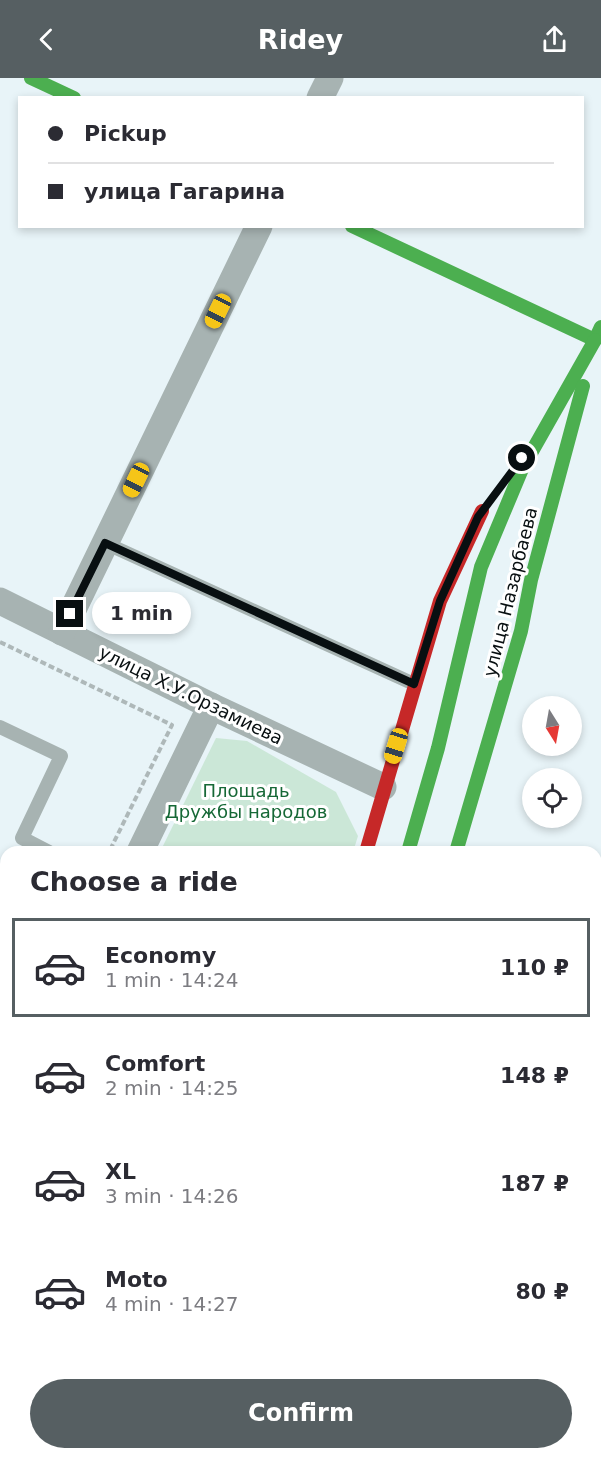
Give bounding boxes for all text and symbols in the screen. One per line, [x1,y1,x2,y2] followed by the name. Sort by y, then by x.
[30,23,63,56] icon: back
[538,23,571,56] icon: share
[258,24,343,55] text: Ridey
[84,121,167,146] text: Pickup
[84,179,285,204] text: улица Гагарина
[202,291,234,331] car
[508,444,535,471] route start
[120,460,152,500] car
[479,505,541,679] street label: улица Назарбаева
[91,593,190,635] callout: 1 min
[56,600,83,627] route end
[110,601,173,625] text: 1 min
[96,641,286,749] street label: улица Х.У.Орзамиева
[522,696,582,756] north arrow
[522,696,582,828] map controls
[382,726,410,766] car
[522,768,582,828] button: locate
[165,780,327,822] park label: Площадь Дружбы народов
[30,866,238,897] text: Choose a ride
[33,941,87,995] icon: car
[105,943,216,968] text: Economy
[500,955,569,980] text: 110 ₽
[105,968,239,992] text: 1 min · 14:24
[33,1049,87,1103] icon: car
[105,1051,205,1076] text: Comfort
[500,1063,569,1088] text: 148 ₽
[105,1076,239,1100] text: 2 min · 14:25
[33,1157,87,1211] icon: car
[105,1159,136,1184] text: XL
[500,1171,569,1196] text: 187 ₽
[105,1184,239,1208] text: 3 min · 14:26
[33,1265,87,1319] icon: car
[105,1267,168,1292] text: Moto
[515,1279,569,1304] text: 80 ₽
[105,1292,239,1316] text: 4 min · 14:27
[30,1379,572,1448] button: Confirm

